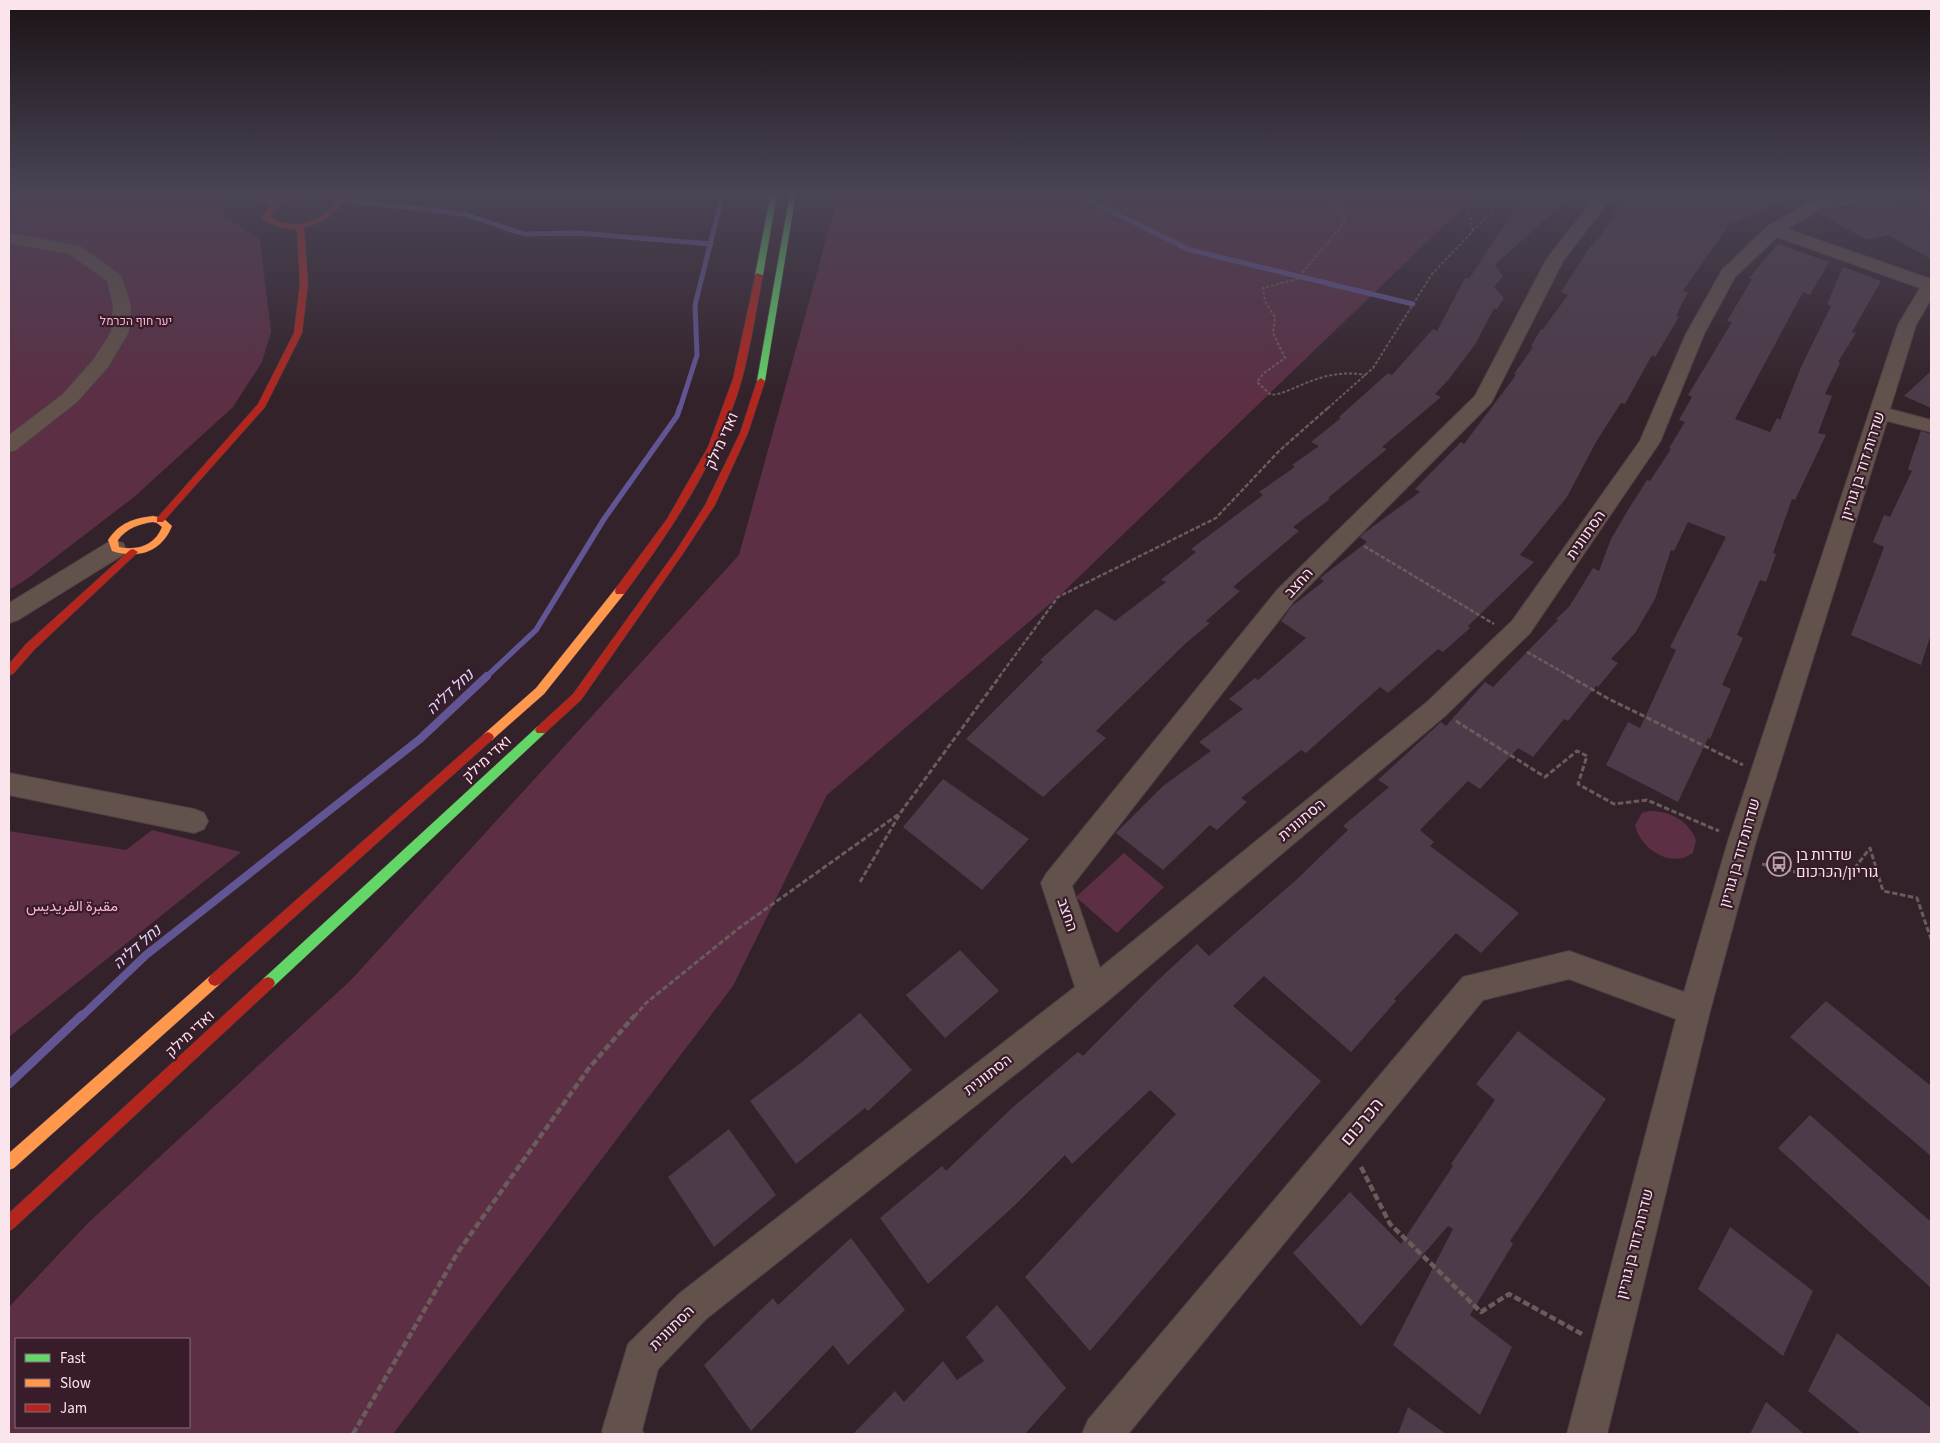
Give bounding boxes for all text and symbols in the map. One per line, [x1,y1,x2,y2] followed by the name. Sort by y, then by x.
[100,313,172,330] park label: יער חוף הכרמל
[700,409,744,473] street label: ואדי מילק
[1836,409,1890,523] street label: שדרות דוד בן גוריון
[1561,506,1611,564] street label: הסתוונית
[1280,563,1318,603] street label: החצב
[421,663,479,720] water label: נחל דליה
[458,731,516,787] street label: ואדי מילק
[1274,794,1330,846] street label: הסתוונית
[1714,796,1766,910] street label: שדרות דוד בן גוריון
[1796,845,1879,883] place label: שדרות בן גוריון/הכרכום
[1766,851,1792,877] bus stop icon: שדרות בן גוריון/הכרכום
[1052,895,1082,935] street label: החצב
[26,896,118,917] park label: مقبرة الفريديس
[108,919,167,974] water label: נחל דליה
[161,1006,219,1062] street label: ואדי מילק
[960,1050,1016,1100] street label: הסתוונית
[1335,1093,1389,1151] street label: הכרכום
[1611,1187,1659,1301] street label: שדרות דוד בן גוריון
[645,1301,699,1355] street label: הסתוונית
[15,1338,190,1428] legend
[60,1348,86,1369] text: Fast
[60,1373,91,1394] text: Slow
[60,1398,87,1419] text: Jam

